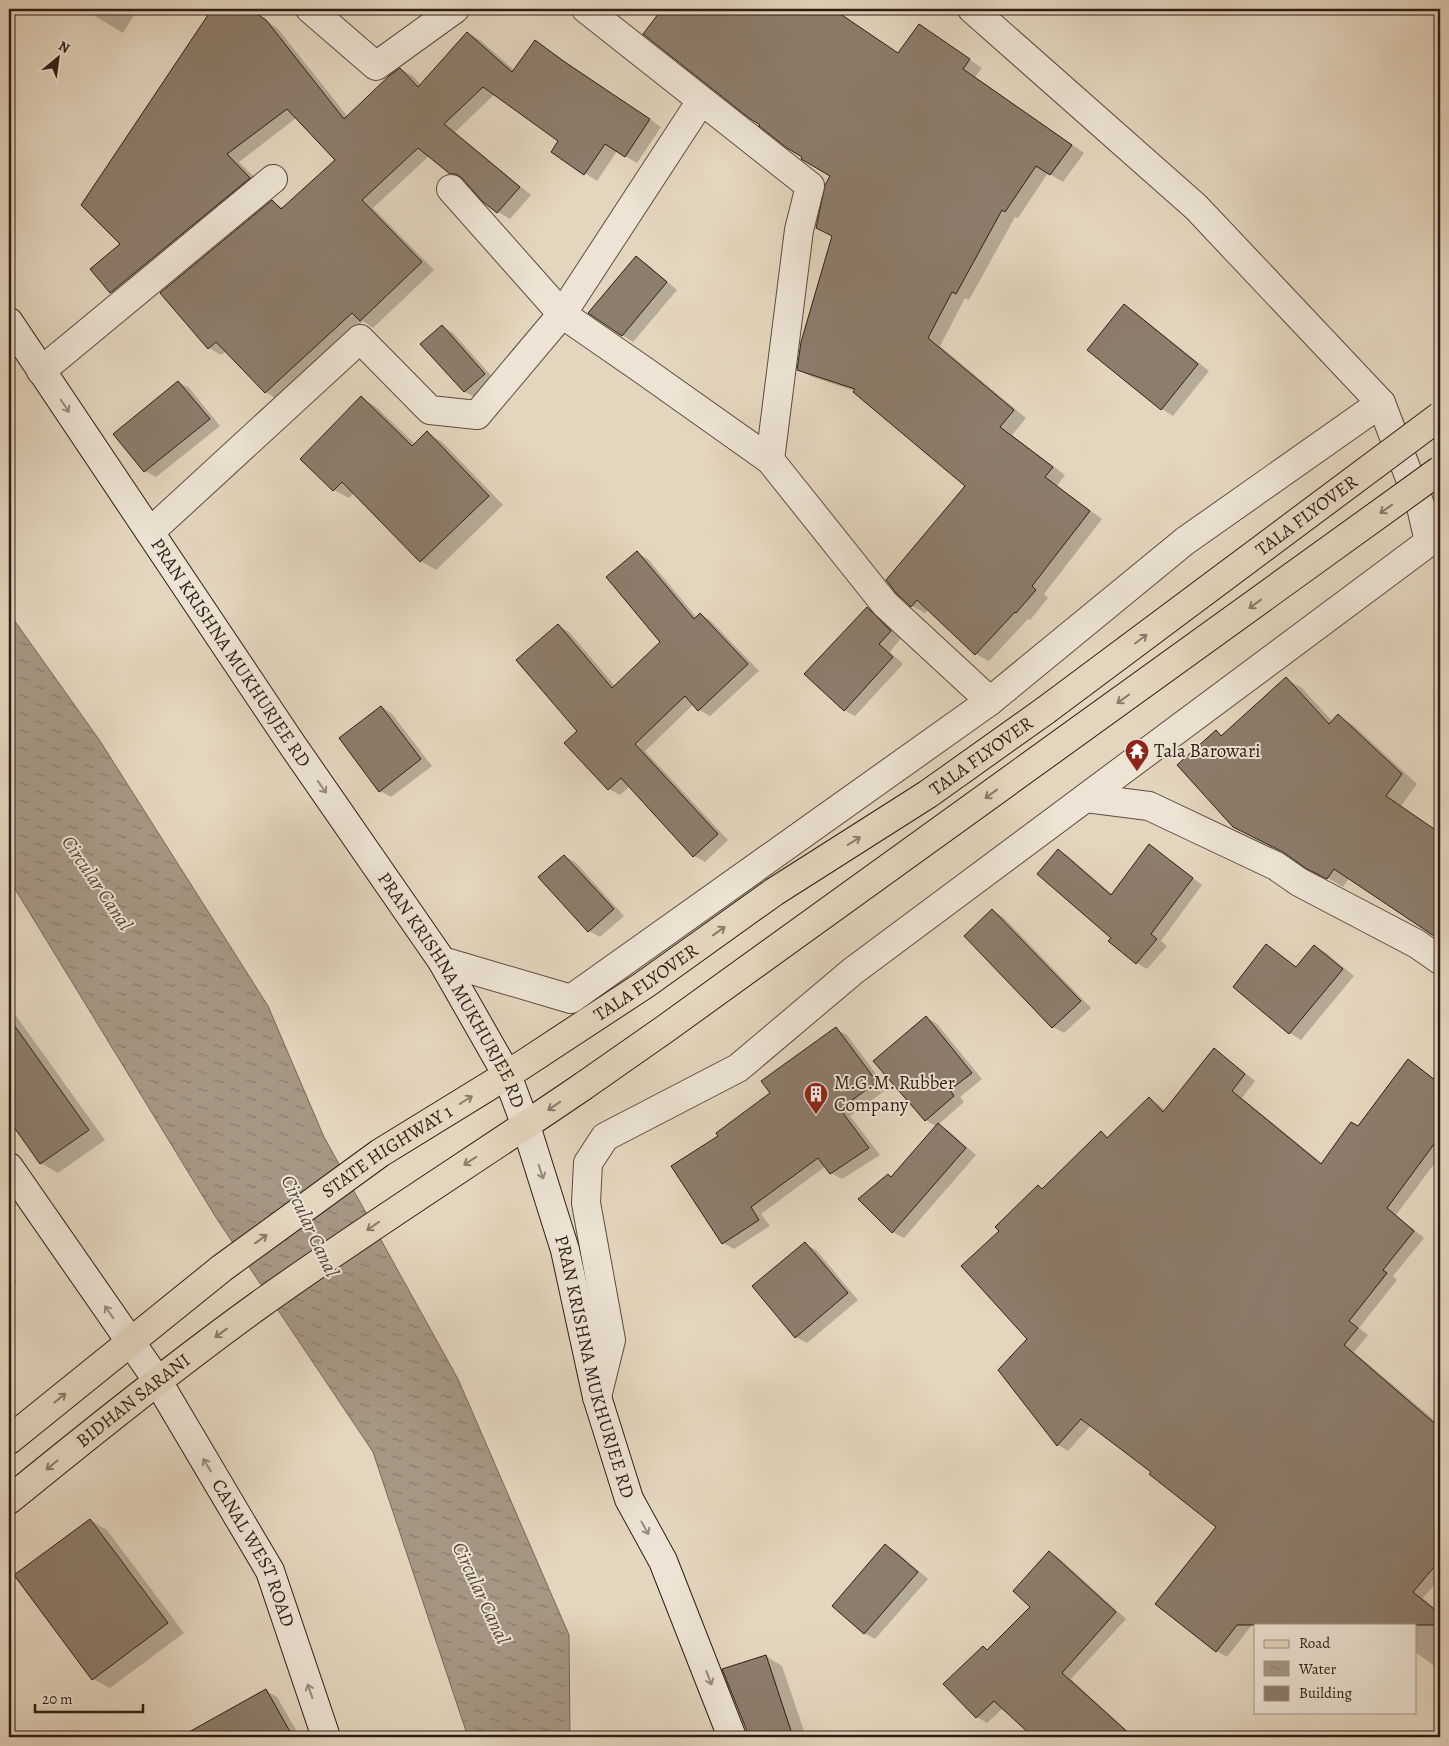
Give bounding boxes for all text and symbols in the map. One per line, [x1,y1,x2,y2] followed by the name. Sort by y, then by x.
[32,32,82,82] north arrow
[55,36,73,58] text: N
[60,399,70,413] one-way arrow
[1250,469,1363,562] street label: TALA FLYOVER
[1380,504,1394,514] one-way arrow
[144,533,317,772] street label: PRAN KRISHNA MUKHURJEE RD
[1248,599,1262,609] one-way arrow
[1134,634,1148,644] one-way arrow
[1116,694,1130,704] one-way arrow
[924,710,1039,802] street label: TALA FLYOVER
[1124,738,1150,772] temple icon: Tala Barowari
[1154,738,1261,764] place label: Tala Barowari
[317,780,327,794] one-way arrow
[984,789,998,799] one-way arrow
[55,830,139,936] water label: Circular Canal
[847,836,861,846] one-way arrow
[371,867,531,1112] street label: PRAN KRISHNA MUKHURJEE RD
[712,926,726,936] one-way arrow
[588,937,704,1028] street label: TALA FLYOVER
[834,1070,955,1118] place label: M.G.M. Rubber Company
[803,1081,829,1115] building icon: M.G.M. Rubber Company
[459,1095,473,1105] one-way arrow
[316,1098,458,1204] street label: STATE HIGHWAY 1
[547,1101,561,1111] one-way arrow
[463,1156,477,1166] one-way arrow
[536,1164,546,1180] one-way arrow
[275,1171,345,1281] water label: Circular Canal
[366,1221,380,1231] one-way arrow
[548,1232,641,1502] street label: PRAN KRISHNA MUKHURJEE RD
[254,1234,268,1244] one-way arrow
[104,1305,114,1319] one-way arrow
[214,1328,228,1338] one-way arrow
[71,1348,196,1454] street label: BIDHAN SARANI
[53,1393,66,1404] one-way arrow
[202,1458,212,1472] one-way arrow
[45,1460,58,1471] one-way arrow
[205,1474,301,1630] street label: CANAL WEST ROAD
[641,1521,651,1535] one-way arrow
[446,1538,516,1648] water label: Circular Canal
[1254,1624,1416,1714] legend
[1299,1633,1331,1653] text: Road
[1298,1659,1336,1679] text: Water
[705,1669,714,1685] one-way arrow
[35,1681,142,1713] scale bar
[305,1683,315,1699] one-way arrow
[1299,1683,1352,1703] text: Building
[42,1689,73,1709] text: 20 m

